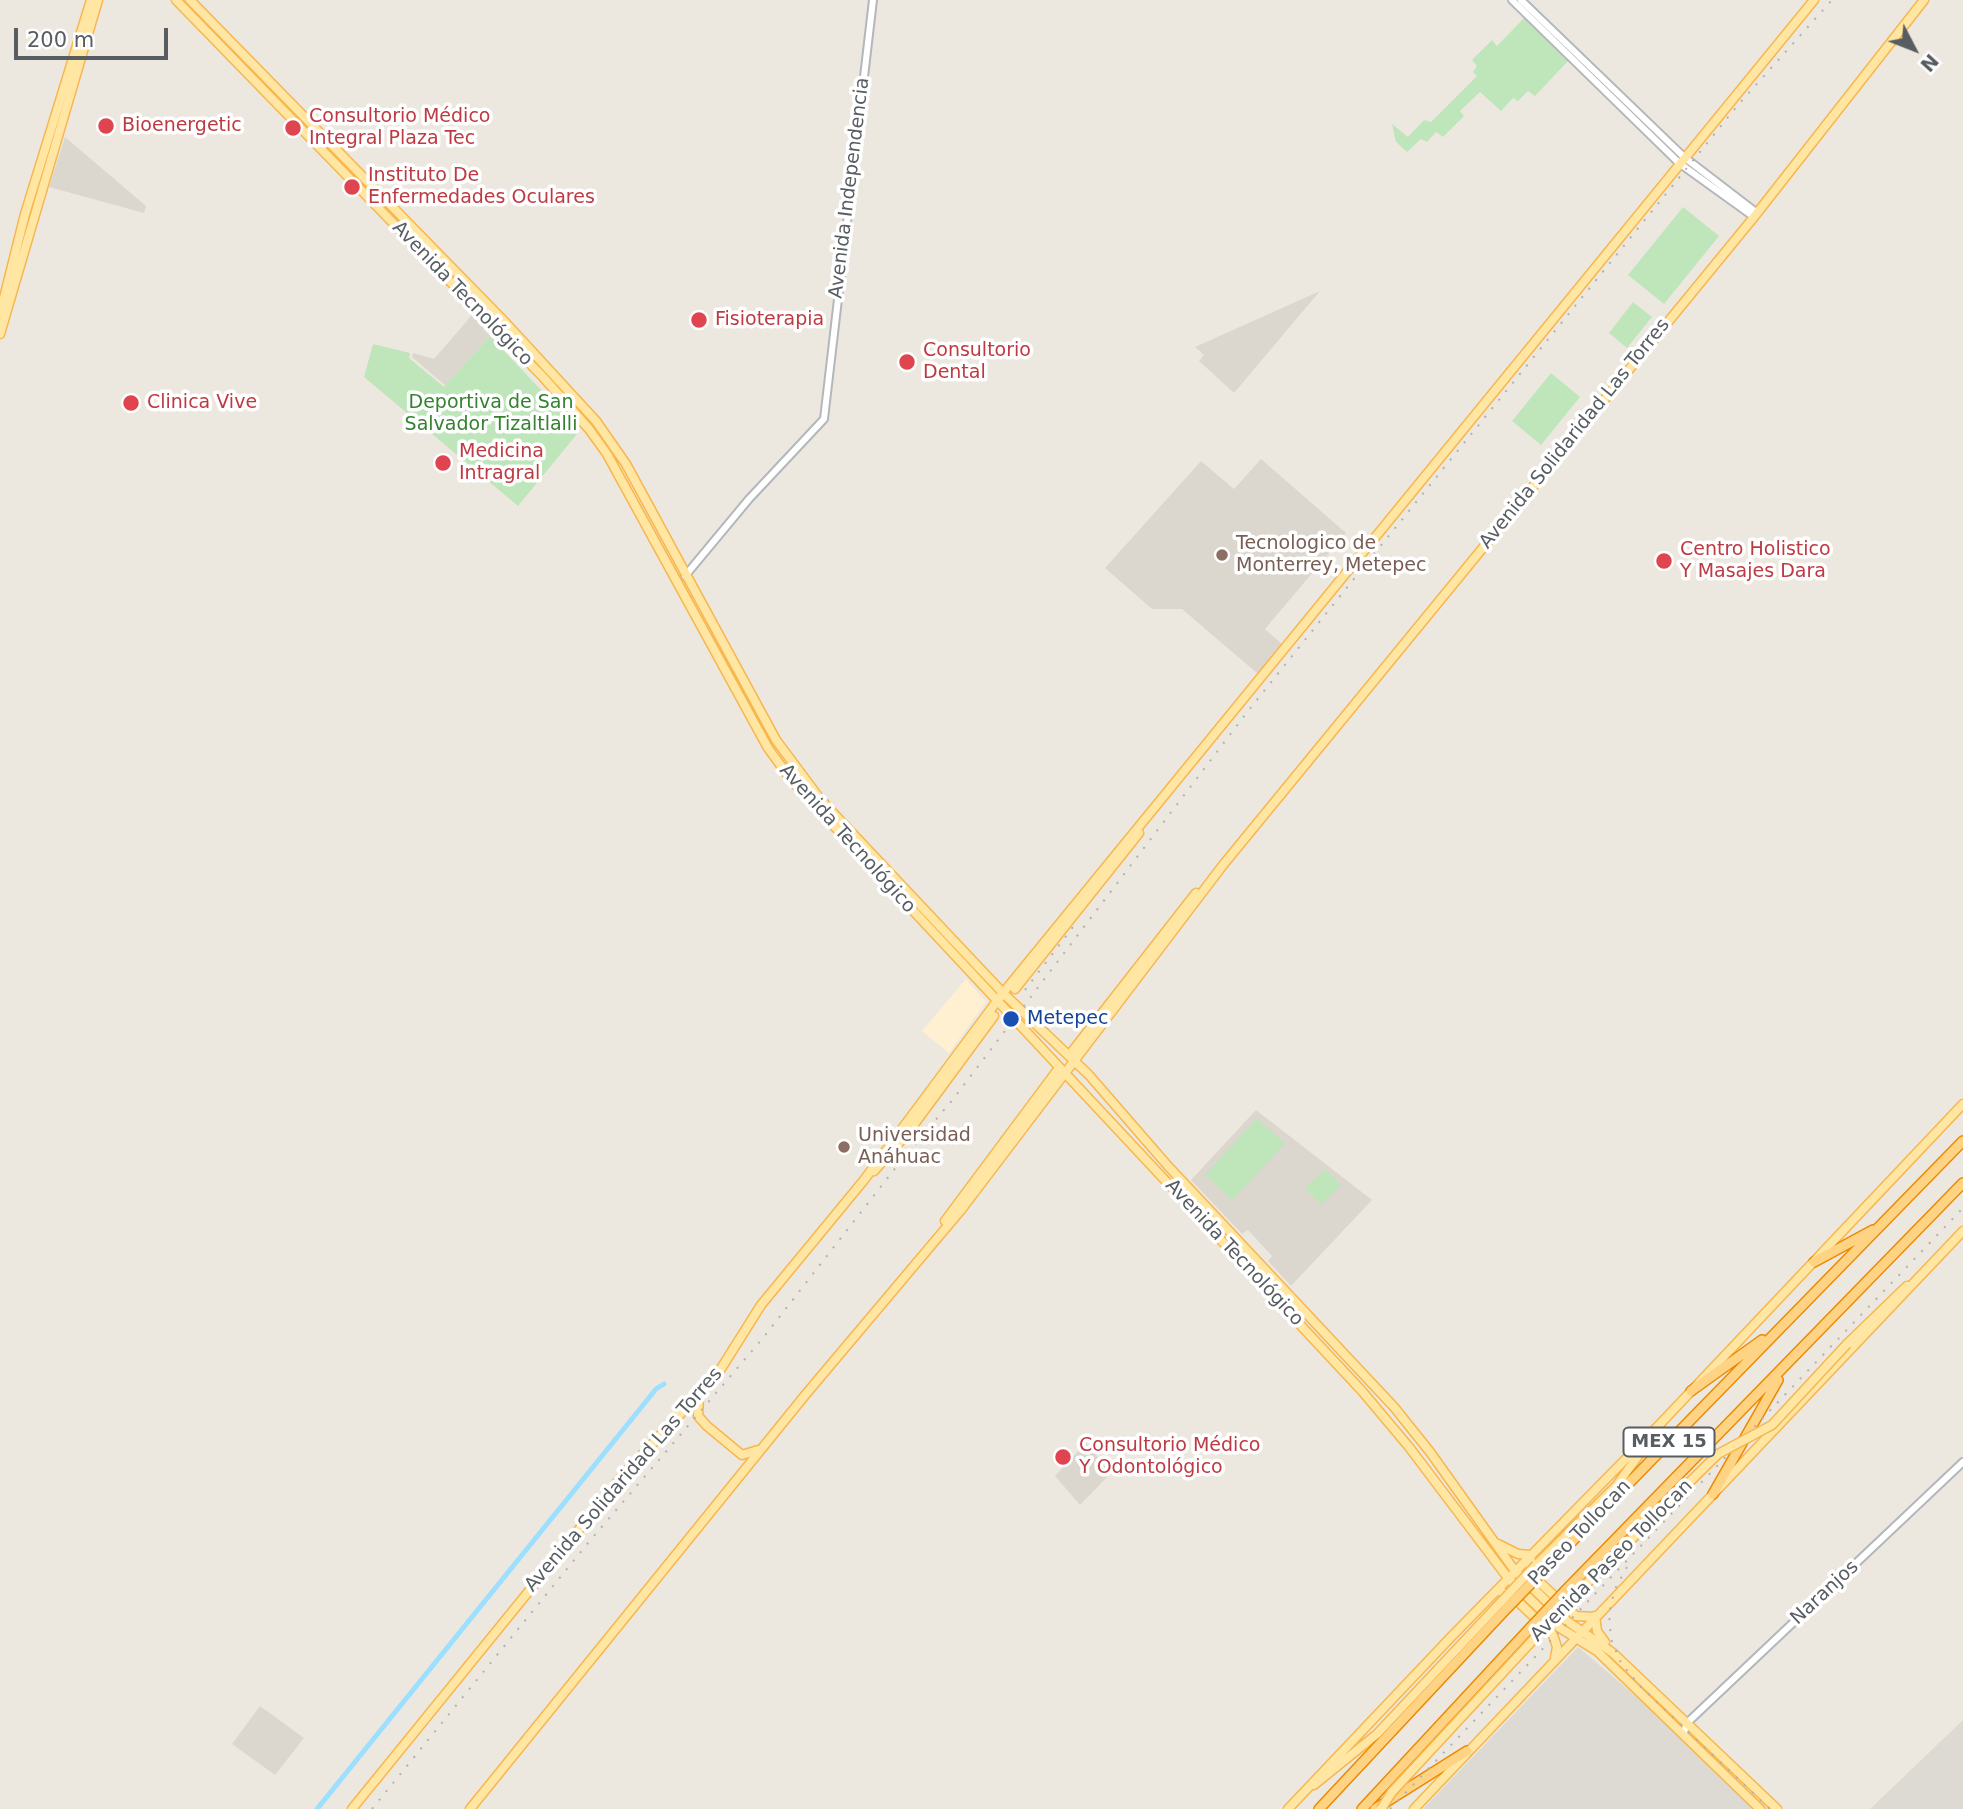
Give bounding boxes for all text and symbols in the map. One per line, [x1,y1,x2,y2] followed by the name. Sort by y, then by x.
[18,14,172,58] scale bar
[1879,14,1949,84] north arrow
[27,28,94,52] text: 200 m
[1916,50,1943,76] text: N
[825,76,875,300] street label: Avenida Independencia
[309,106,490,150] place label: Consultorio Médico Integral Plaza Tec
[122,115,242,137] place label: Bioenergetic
[96,116,116,136] marker: Bioenergetic
[283,118,303,138] marker: Consultorio Médico Integral Plaza Tec
[368,165,595,209] place label: Instituto De Enfermedades Oculares
[342,177,362,197] marker: Instituto De Enfermedades Oculares
[387,217,537,371] street label: Avenida Tecnológico
[715,309,824,331] place label: Fisioterapia
[689,310,709,330] marker: Fisioterapia
[1475,314,1675,554] street label: Avenida Solidaridad Las Torres
[923,340,1031,384] place label: Consultorio Dental
[897,352,917,372] marker: Consultorio Dental
[147,392,257,414] place label: Clinica Vive
[405,392,577,436] park label: Deportiva de San Salvador Tizaltlalli
[121,393,141,413] marker: Clinica Vive
[459,441,544,485] place label: Medicina Intragral
[433,453,453,473] marker: Medicina Intragral
[1236,533,1427,577] place label: Tecnologico de Monterrey, Metepec
[1680,539,1831,583] place label: Centro Holistico Y Masajes Dara
[1214,547,1230,563] marker: Tecnologico de Monterrey, Metepec
[1654,551,1674,571] marker: Centro Holistico Y Masajes Dara
[774,760,920,918] street label: Avenida Tecnológico
[1027,1008,1108,1030] place label: Metepec
[1001,1009,1021,1029] marker: Metepec
[858,1125,971,1169] place label: Universidad Anáhuac
[836,1139,852,1155] marker: Universidad Anáhuac
[1160,1175,1308,1331] street label: Avenida Tecnológico
[520,1363,728,1597] street label: Avenida Solidaridad Las Torres
[1624,1428,1714,1456] road number: MEX 15
[1079,1435,1260,1479] place label: Consultorio Médico Y Odontológico
[1053,1447,1073,1467] marker: Consultorio Médico Y Odontológico
[1526,1475,1698,1647] street label: Avenida Paseo Tollocan
[1524,1476,1636,1590] street label: Paseo Tollocan
[1786,1556,1864,1630] street label: Naranjos

